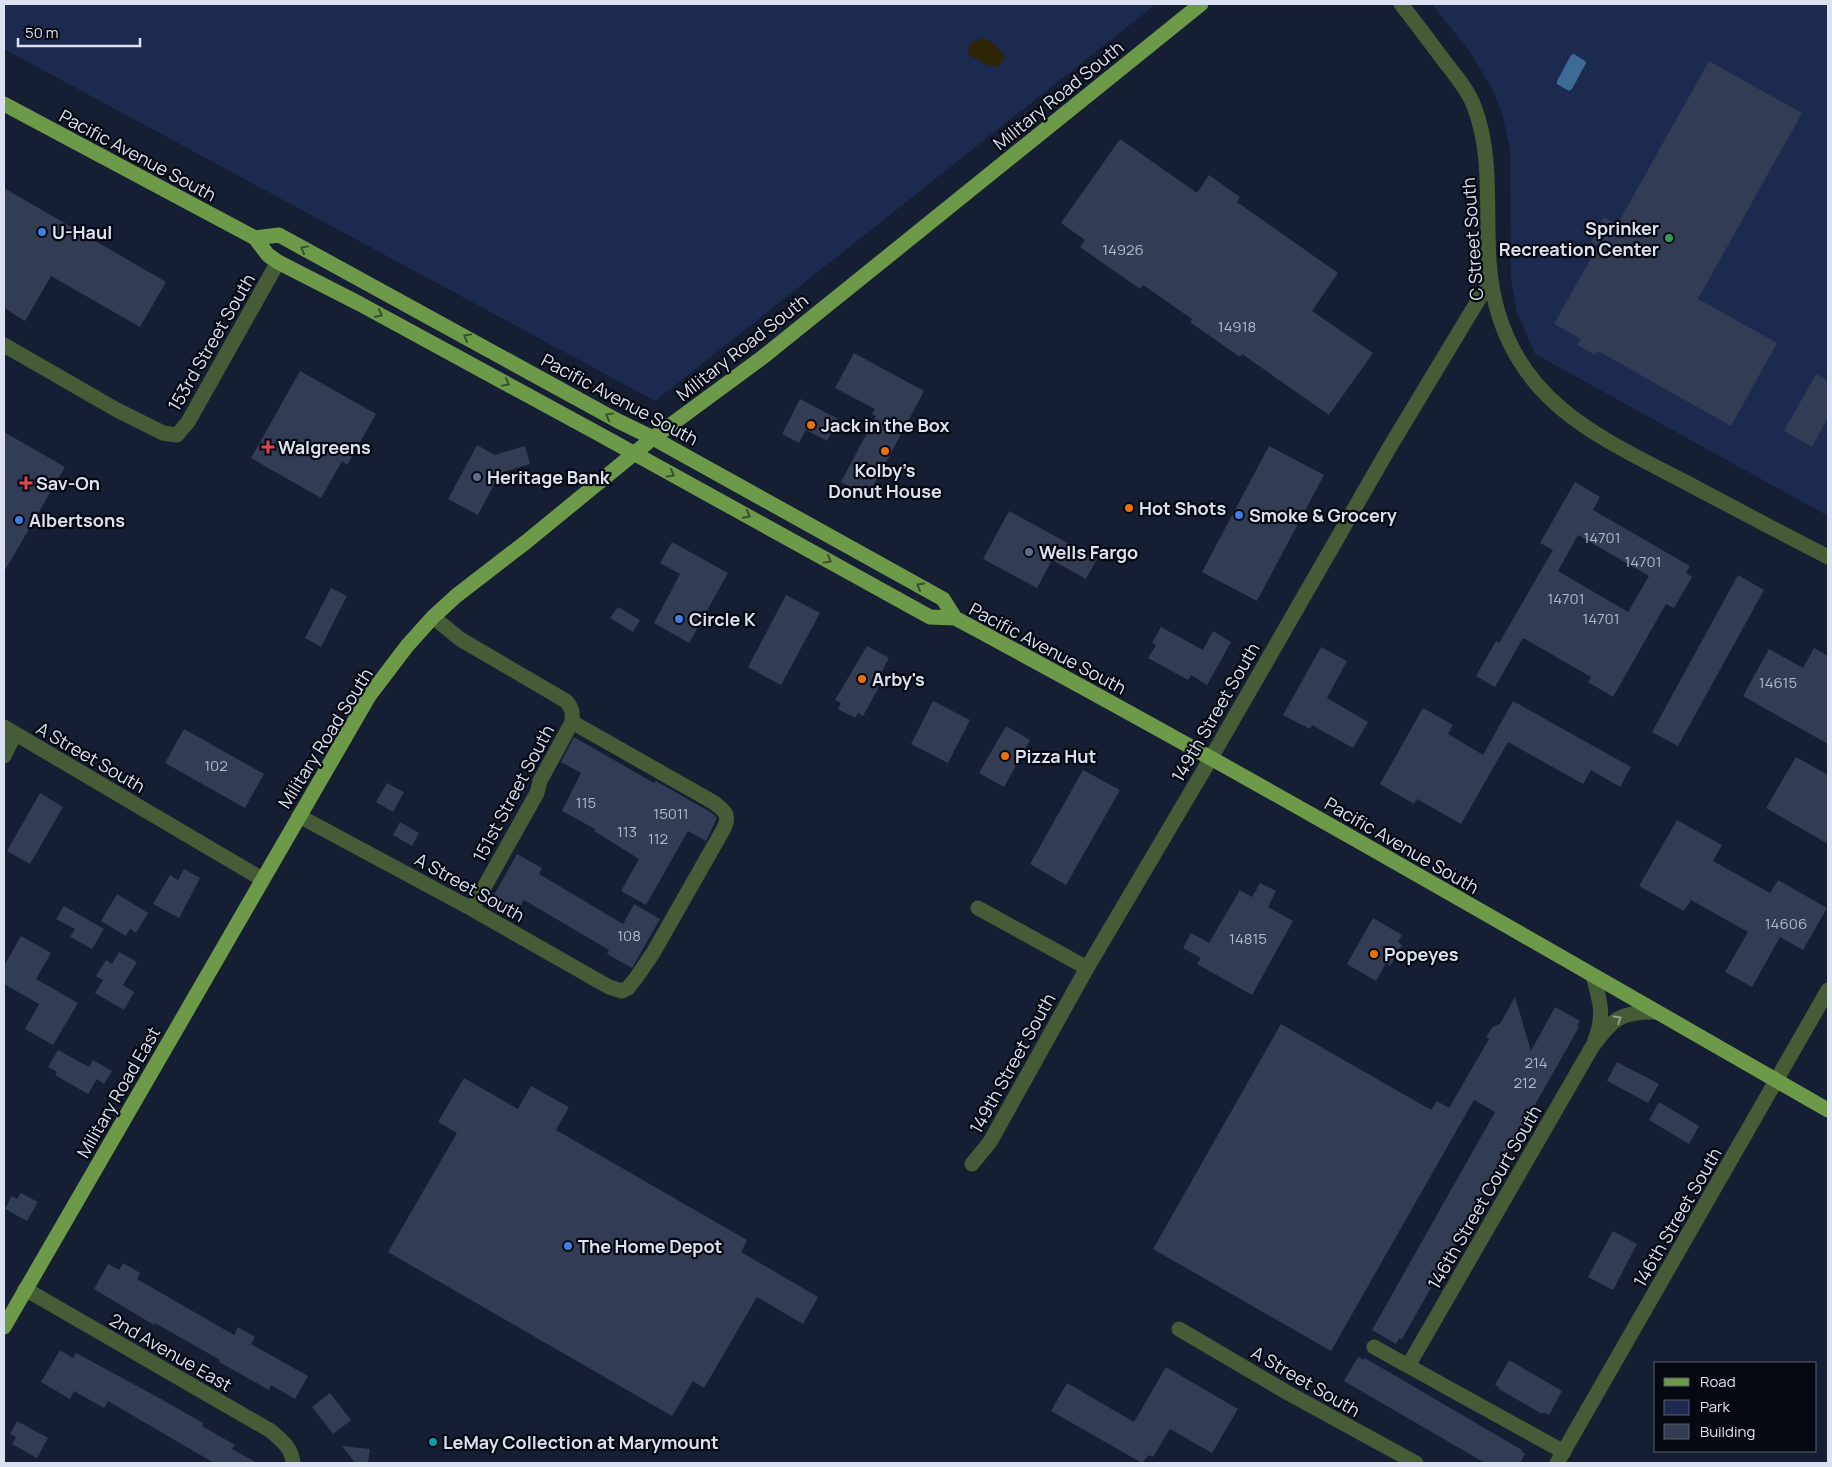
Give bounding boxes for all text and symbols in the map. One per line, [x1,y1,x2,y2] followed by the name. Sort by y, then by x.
[18,15,140,47] scale bar
[25,22,59,43] text: 50 m
[988,35,1128,155] street label: Military Road South
[55,103,221,207] street label: Pacific Avenue South
[1456,177,1488,301] street label: C Street South
[1499,216,1659,261] place label: Sprinker Recreation Center
[52,220,112,244] place label: U-Haul
[36,226,48,238] marker: U-Haul
[1663,232,1675,244] marker: Sprinker Recreation Center
[1102,239,1144,260] house number: 14926
[300,245,309,255] one-way arrow
[162,269,260,415] street label: 153rd Street South
[671,288,813,406] street label: Military Road South
[374,308,383,318] one-way arrow
[1218,316,1256,337] house number: 14918
[463,334,472,344] one-way arrow
[537,347,703,451] street label: Pacific Avenue South
[501,377,510,387] one-way arrow
[605,412,614,422] one-way arrow
[821,413,950,437] place label: Jack in the Box
[805,419,817,431] marker: Jack in the Box
[278,435,371,459] place label: Walgreens
[262,441,274,453] marker: Walgreens
[879,445,891,457] marker: Kolby’s Donut House
[828,458,942,503] place label: Kolby’s Donut House
[487,465,611,489] place label: Heritage Bank
[665,468,674,478] one-way arrow
[36,471,100,495] place label: Sav-On
[471,471,483,483] marker: Heritage Bank
[20,477,32,489] marker: Sav-On
[1139,496,1227,520] place label: Hot Shots
[1123,502,1135,514] marker: Hot Shots
[1249,503,1397,527] place label: Smoke & Grocery
[29,508,125,532] place label: Albertsons
[741,509,750,519] one-way arrow
[1233,509,1245,521] marker: Smoke & Grocery
[13,514,25,526] marker: Albertsons
[1583,527,1621,548] house number: 14701
[1039,540,1138,564] place label: Wells Fargo
[1023,546,1035,558] marker: Wells Fargo
[1624,551,1662,572] house number: 14701
[823,553,832,563] one-way arrow
[917,583,926,593] one-way arrow
[1547,588,1585,609] house number: 14701
[965,596,1131,700] street label: Pacific Avenue South
[689,607,756,631] place label: Circle K
[1582,608,1620,629] house number: 14701
[673,613,685,625] marker: Circle K
[1165,638,1265,786] street label: 149th Street South
[272,663,378,813] street label: Military Road South
[872,667,925,691] place label: Arby's
[1759,672,1797,693] house number: 14615
[856,673,868,685] marker: Arby's
[32,716,150,798] street label: A Street South
[467,720,559,866] street label: 151st Street South
[1015,744,1096,768] place label: Pizza Hut
[999,750,1011,762] marker: Pizza Hut
[204,755,228,776] house number: 102
[1321,791,1483,899] street label: Pacific Avenue South
[576,792,596,813] house number: 115
[653,803,689,824] house number: 15011
[617,821,637,842] house number: 113
[648,828,668,849] house number: 112
[411,847,529,927] street label: A Street South
[1765,913,1807,934] house number: 14606
[617,925,641,946] house number: 108
[1229,928,1267,949] house number: 14815
[1384,942,1459,966] place label: Popeyes
[1368,948,1380,960] marker: Popeyes
[963,989,1061,1137] street label: 149th Street South
[1613,1016,1622,1026] one-way arrow
[71,1022,165,1162] street label: Military Road East
[1524,1052,1548,1073] house number: 214
[1514,1072,1536,1093] house number: 212
[1421,1101,1547,1293] street label: 146th Street Court South
[1627,1143,1727,1291] street label: 146th Street South
[578,1234,722,1258] place label: The Home Depot
[562,1240,574,1252] marker: The Home Depot
[106,1307,236,1397] street label: 2nd Avenue East
[1247,1340,1365,1422] street label: A Street South
[1654,1362,1817,1452] legend
[1700,1371,1736,1392] text: Road
[1700,1396,1730,1417] text: Park
[1700,1421,1755,1442] text: Building
[443,1430,719,1454] place label: LeMay Collection at Marymount
[427,1436,439,1448] marker: LeMay Collection at Marymount

